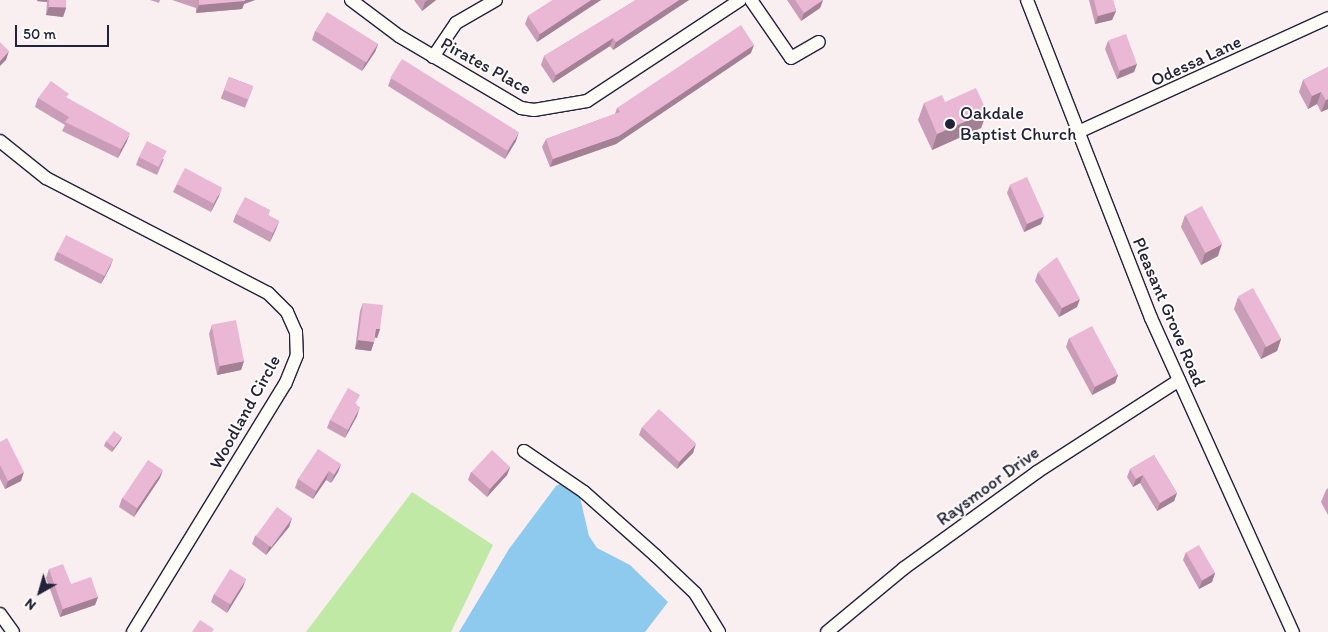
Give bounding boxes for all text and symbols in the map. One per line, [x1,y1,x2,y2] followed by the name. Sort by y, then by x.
[18,15,111,47] scale bar
[23,25,56,43] text: 50 m
[1147,31,1245,91] street label: Odessa Lane
[437,32,535,100] street label: Pirates Place
[960,103,1077,146] place label: Oakdale Baptist Church
[944,118,956,130] marker: Oakdale Baptist Church
[1128,234,1210,390] street label: Pleasant Grove Road
[205,351,285,473] street label: Woodland Circle
[932,441,1044,531] street label: Raysmoor Drive
[15,567,65,617] north arrow
[22,595,39,614] text: N

